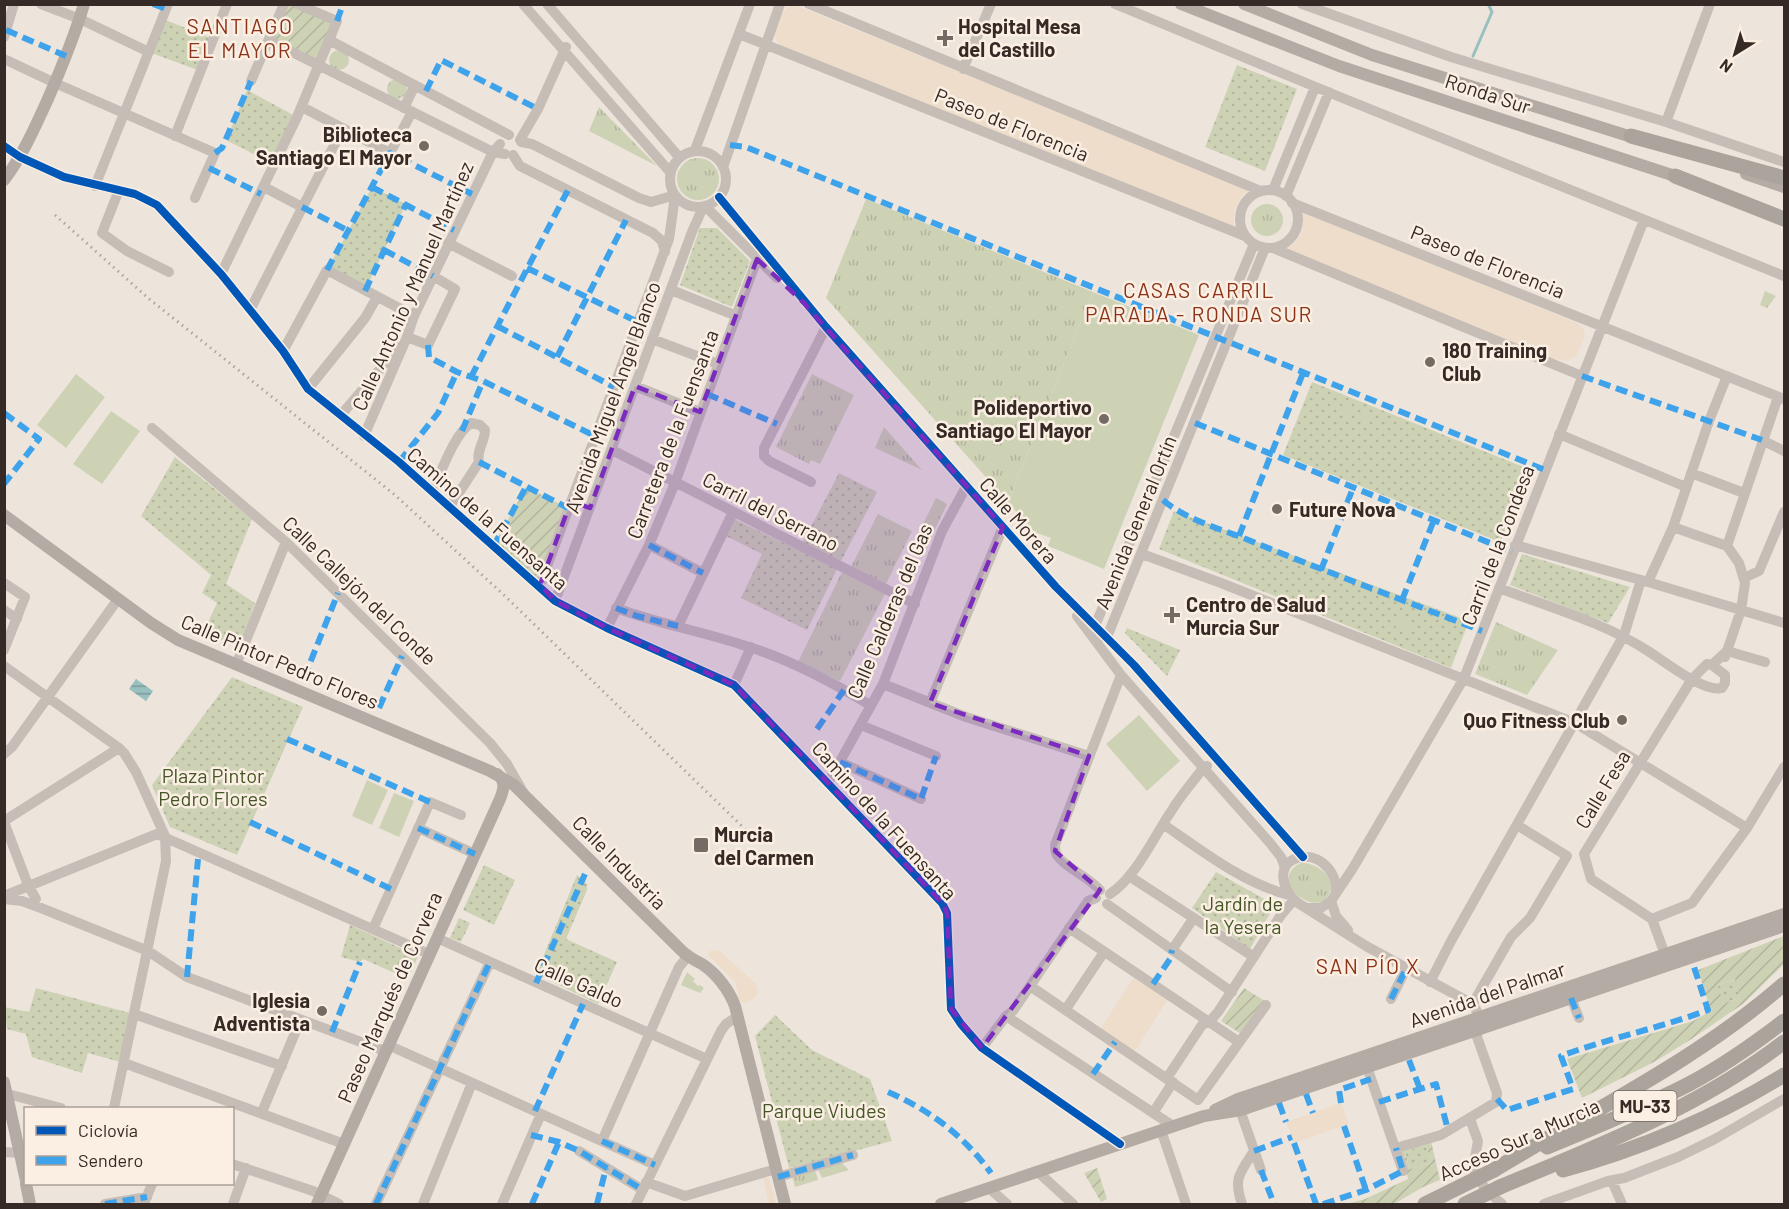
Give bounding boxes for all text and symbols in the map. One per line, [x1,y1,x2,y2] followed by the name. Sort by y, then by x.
[186,13,294,62] district label: SANTIAGO EL MAYOR
[958,14,1081,61] place label: Hospital Mesa del Castillo
[1705,24,1765,84] north arrow
[936,29,954,47] marker: Hospital Mesa del Castillo
[1716,56,1736,77] text: N
[1442,68,1534,118] street label: Ronda Sur
[932,82,1092,166] street label: Paseo de Florencia
[256,122,412,169] place label: Biblioteca Santiago El Mayor
[417,139,431,153] marker: Biblioteca Santiago El Mayor
[346,158,478,414] street label: Calle Antonio y Manuel Martínez
[1408,219,1568,303] street label: Paseo de Florencia
[1085,277,1313,326] district label: CASAS CARRIL PARADA - RONDA SUR
[559,278,665,516] street label: Avenida Miguel Ángel Blanco
[621,326,723,542] street label: Carretera de la Fuensanta
[1442,338,1547,385] place label: 180 Training Club
[1423,355,1437,369] marker: 180 Training Club
[936,395,1092,442] place label: Polideportivo Santiago El Mayor
[1097,412,1111,426] marker: Polideportivo Santiago El Mayor
[1089,432,1181,612] street label: Avenida General Ortín
[403,442,573,594] street label: Camino de la Fuensanta
[1455,461,1539,629] street label: Carril de la Condesa
[699,466,843,556] street label: Carril del Serrano
[975,472,1063,568] street label: Calle Morera
[1289,497,1396,521] place label: Future Nova
[1270,502,1284,516] marker: Future Nova
[278,511,442,669] street label: Calle Callejón del Conde
[841,520,937,702] street label: Calle Calderas del Gas
[1186,592,1326,639] place label: Centro de Salud Murcia Sur
[1163,606,1181,624] marker: Centro de Salud Murcia Sur
[178,608,382,714] street label: Calle Pintor Pedro Flores
[1463,708,1610,732] place label: Quo Fitness Club
[1615,713,1629,727] marker: Quo Fitness Club
[807,736,963,904] street label: Camino de la Fuensanta
[1569,746,1635,832] street label: Calle Fesa
[158,763,268,810] park label: Plaza Pintor Pedro Flores
[568,810,672,914] street label: Calle Industria
[714,822,814,869] place label: Murcia del Carmen
[692,836,710,854] marker: Murcia del Carmen
[332,888,446,1106] street label: Paseo Marqués de Corvera
[1203,891,1283,938] park label: Jardín de la Yesera
[531,952,627,1012] street label: Calle Galdo
[1316,953,1420,978] district label: SAN PÍO X
[1406,956,1568,1032] street label: Avenida del Palmar
[213,988,310,1035] place label: Iglesia Adventista
[315,1004,329,1018] marker: Iglesia Adventista
[1614,1091,1676,1121] road number: MU-33
[1435,1093,1603,1185] street label: Acceso Sur a Murcia
[762,1098,886,1122] park label: Parque Viudes
[24,1107,234,1185] legend
[78,1119,138,1141] text: Ciclovía
[78,1149,143,1171] text: Sendero

